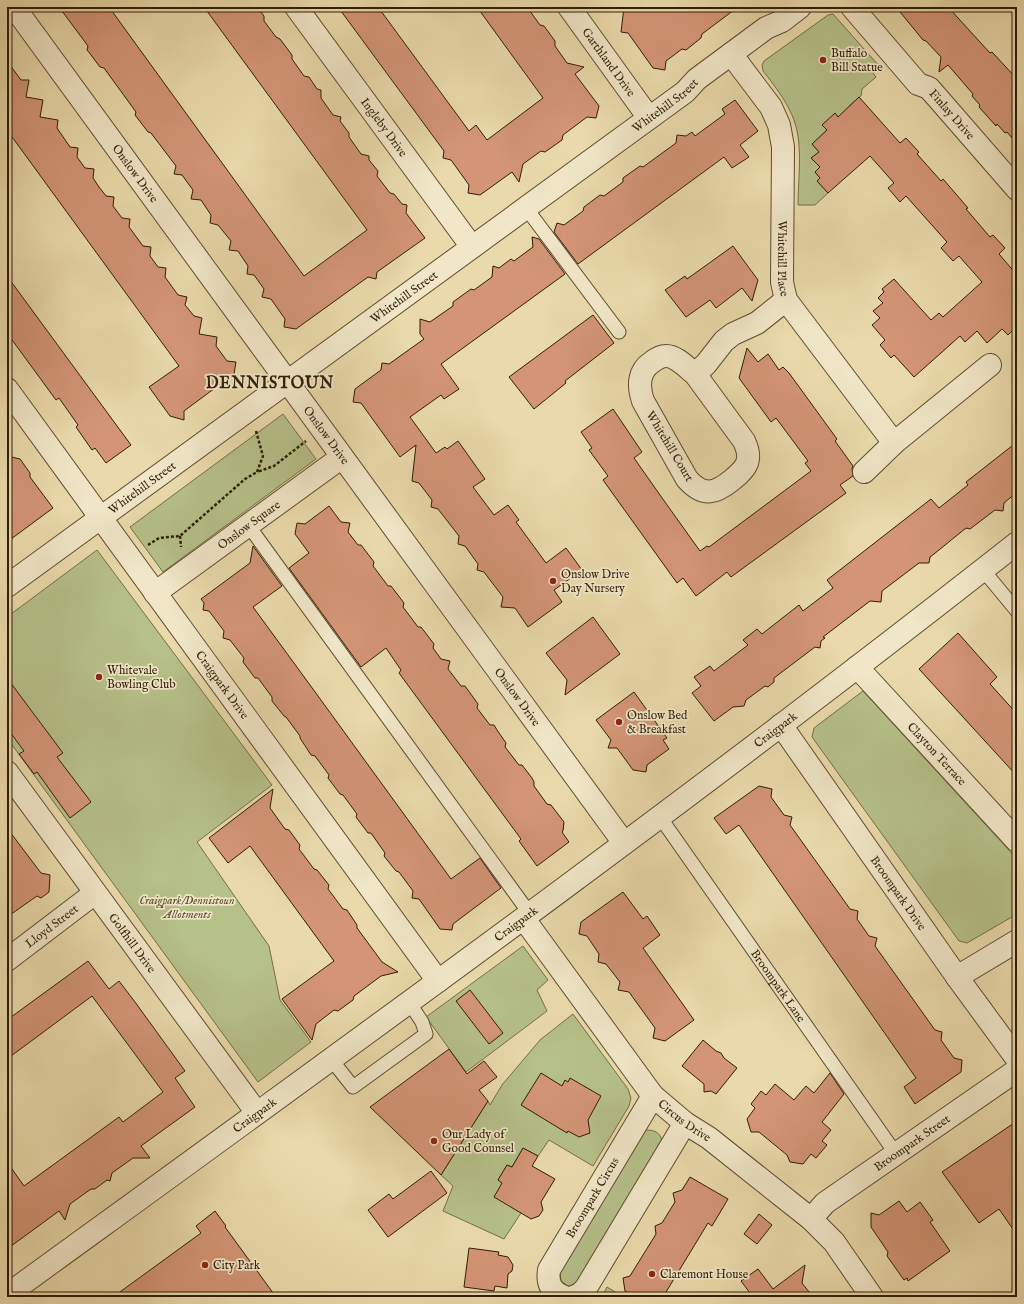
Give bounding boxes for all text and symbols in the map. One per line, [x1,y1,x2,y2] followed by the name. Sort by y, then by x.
[578,25,639,100] street label: Garthland Drive
[831,46,883,75] place label: Buffalo Bill Statue
[818,55,828,65] marker: Buffalo Bill Statue
[629,75,702,136] street label: Whitehill Street
[925,86,978,143] street label: Finlay Drive
[357,95,411,160] street label: Ingleby Drive
[109,142,162,206] street label: Onslow Drive
[774,220,792,298] street label: Whitehill Place
[367,268,441,327] street label: Whitehill Street
[206,374,334,394] district label: DENNISTOUN
[300,403,353,468] street label: Onslow Drive
[643,408,697,484] street label: Whitehill Court
[106,458,179,518] street label: Whitehill Street
[215,497,284,553] street label: Onslow Square
[561,567,630,596] place label: Onslow Drive Day Nursery
[548,576,558,586] marker: Onslow Drive Day Nursery
[192,648,252,723] street label: Craigpark Drive
[107,663,176,692] place label: Whitevale Bowling Club
[491,665,544,730] street label: Onslow Drive
[94,672,104,682] marker: Whitevale Bowling Club
[627,708,688,737] place label: Onslow Bed & Breakfast
[751,709,801,751] street label: Craigpark
[614,717,624,727] marker: Onslow Bed & Breakfast
[904,720,970,789] street label: Clayton Terrace
[867,853,930,934] street label: Broompark Drive
[139,893,235,922] park label: Craigpark/Dennistoun Allotments
[22,902,81,951] street label: Lloyd Street
[492,903,541,945] street label: Craigpark
[105,910,159,976] street label: Golfhill Drive
[747,947,809,1026] street label: Broompark Lane
[230,1094,280,1136] street label: Craigpark
[655,1096,714,1146] street label: Circus Drive
[871,1112,953,1175] street label: Broompark Street
[442,1127,515,1156] place label: Our Lady of Good Counsel
[429,1136,439,1146] marker: Our Lady of Good Counsel
[563,1155,623,1241] street label: Broompark Circus
[213,1258,261,1273] place label: City Park
[200,1260,210,1270] marker: City Park
[660,1267,749,1282] place label: Claremont House
[647,1269,657,1279] marker: Claremont House

